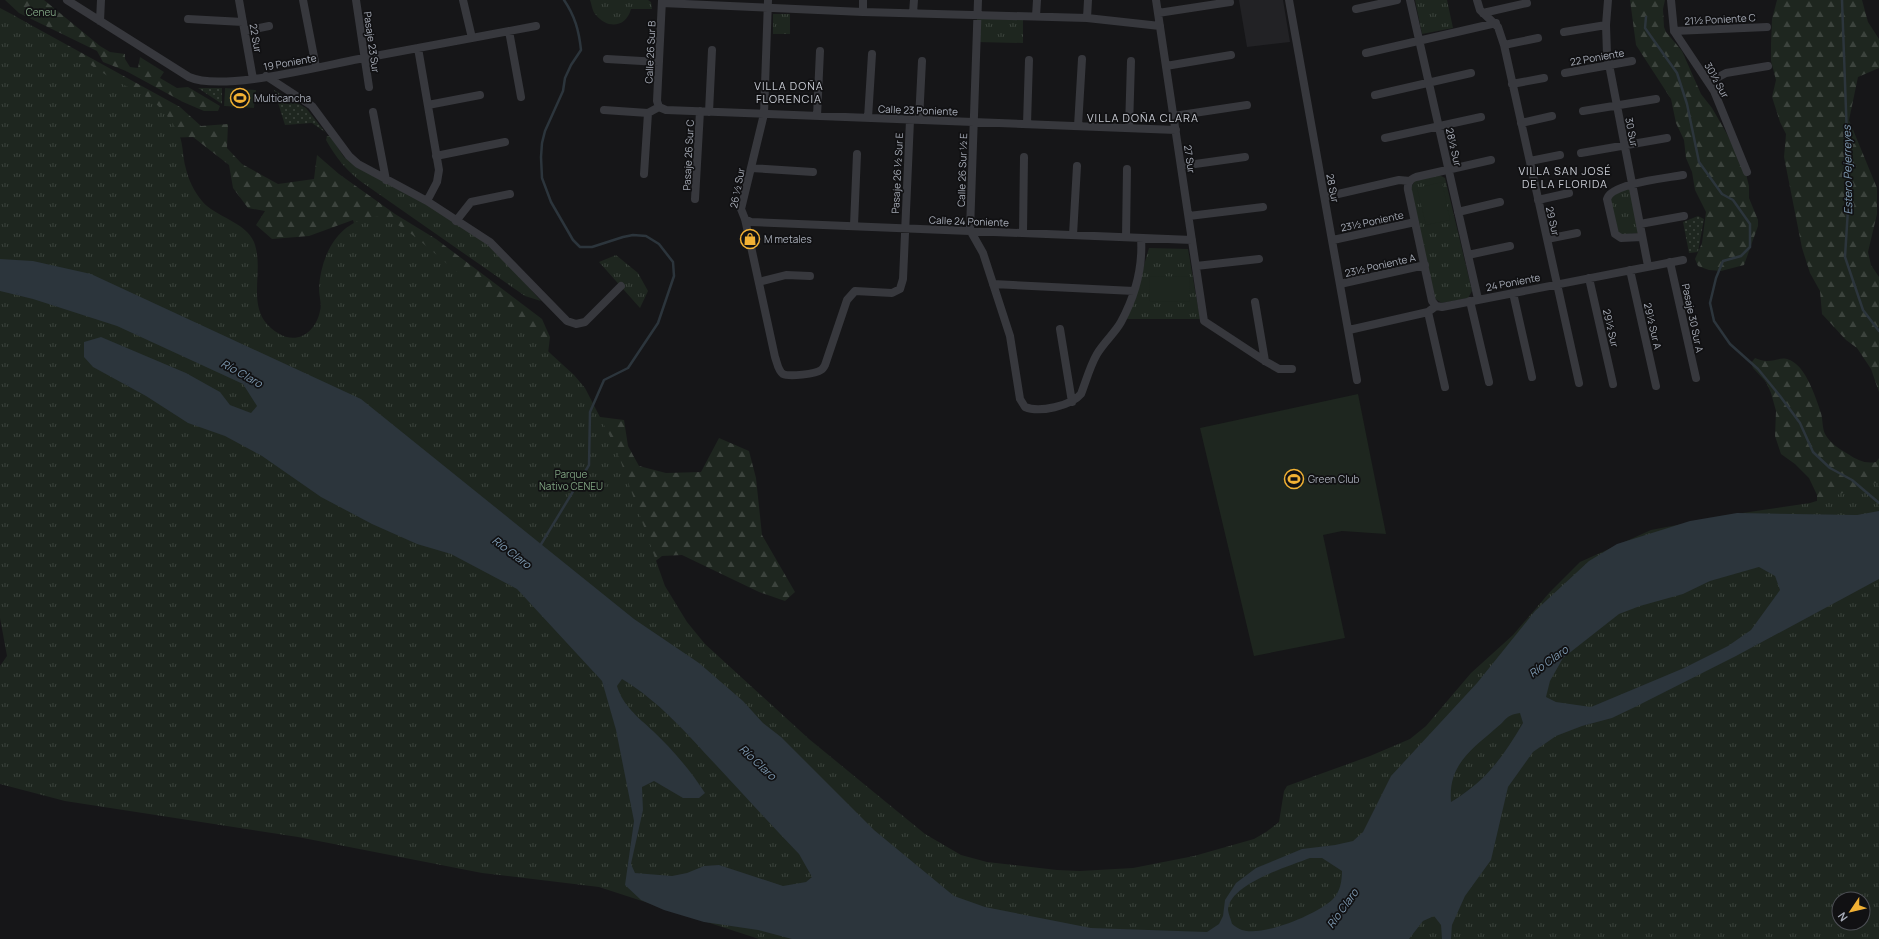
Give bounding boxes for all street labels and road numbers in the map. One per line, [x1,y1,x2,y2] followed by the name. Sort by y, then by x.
[1684,10,1756,28] street label: 21½ Poniente C
[361,11,383,74] street label: Pasaje 23 Sur
[641,20,659,84] street label: Calle 26 Sur B
[247,22,265,54] street label: 22 Sur
[1569,45,1625,69] street label: 22 Poniente
[262,50,318,74] street label: 19 Poniente
[1701,60,1733,101] street label: 30½ Sur
[878,102,958,118] street label: Calle 23 Poniente
[1622,116,1642,148] street label: 30 Sur
[679,119,697,191] street label: Pasaje 26 Sur C
[1443,127,1465,168] street label: 28½ Sur
[888,132,906,214] street label: Pasaje 26 ½ Sur E
[954,133,970,207] street label: Calle 26 Sur ½ E
[1181,144,1199,174] street label: 27 Sur
[726,166,748,209] street label: 26 ½ Sur
[1323,172,1343,204] street label: 28 Sur
[1543,205,1563,237] street label: 29 Sur
[1339,207,1405,235] street label: 23½ Poniente
[929,213,1009,229] street label: Calle 24 Poniente
[1343,250,1417,280] street label: 23½ Poniente A
[1485,270,1541,294] street label: 24 Poniente
[1679,282,1707,354] street label: Pasaje 30 Sur A
[1641,301,1665,351] street label: 29½ Sur A
[1600,307,1622,349] street label: 29½ Sur

